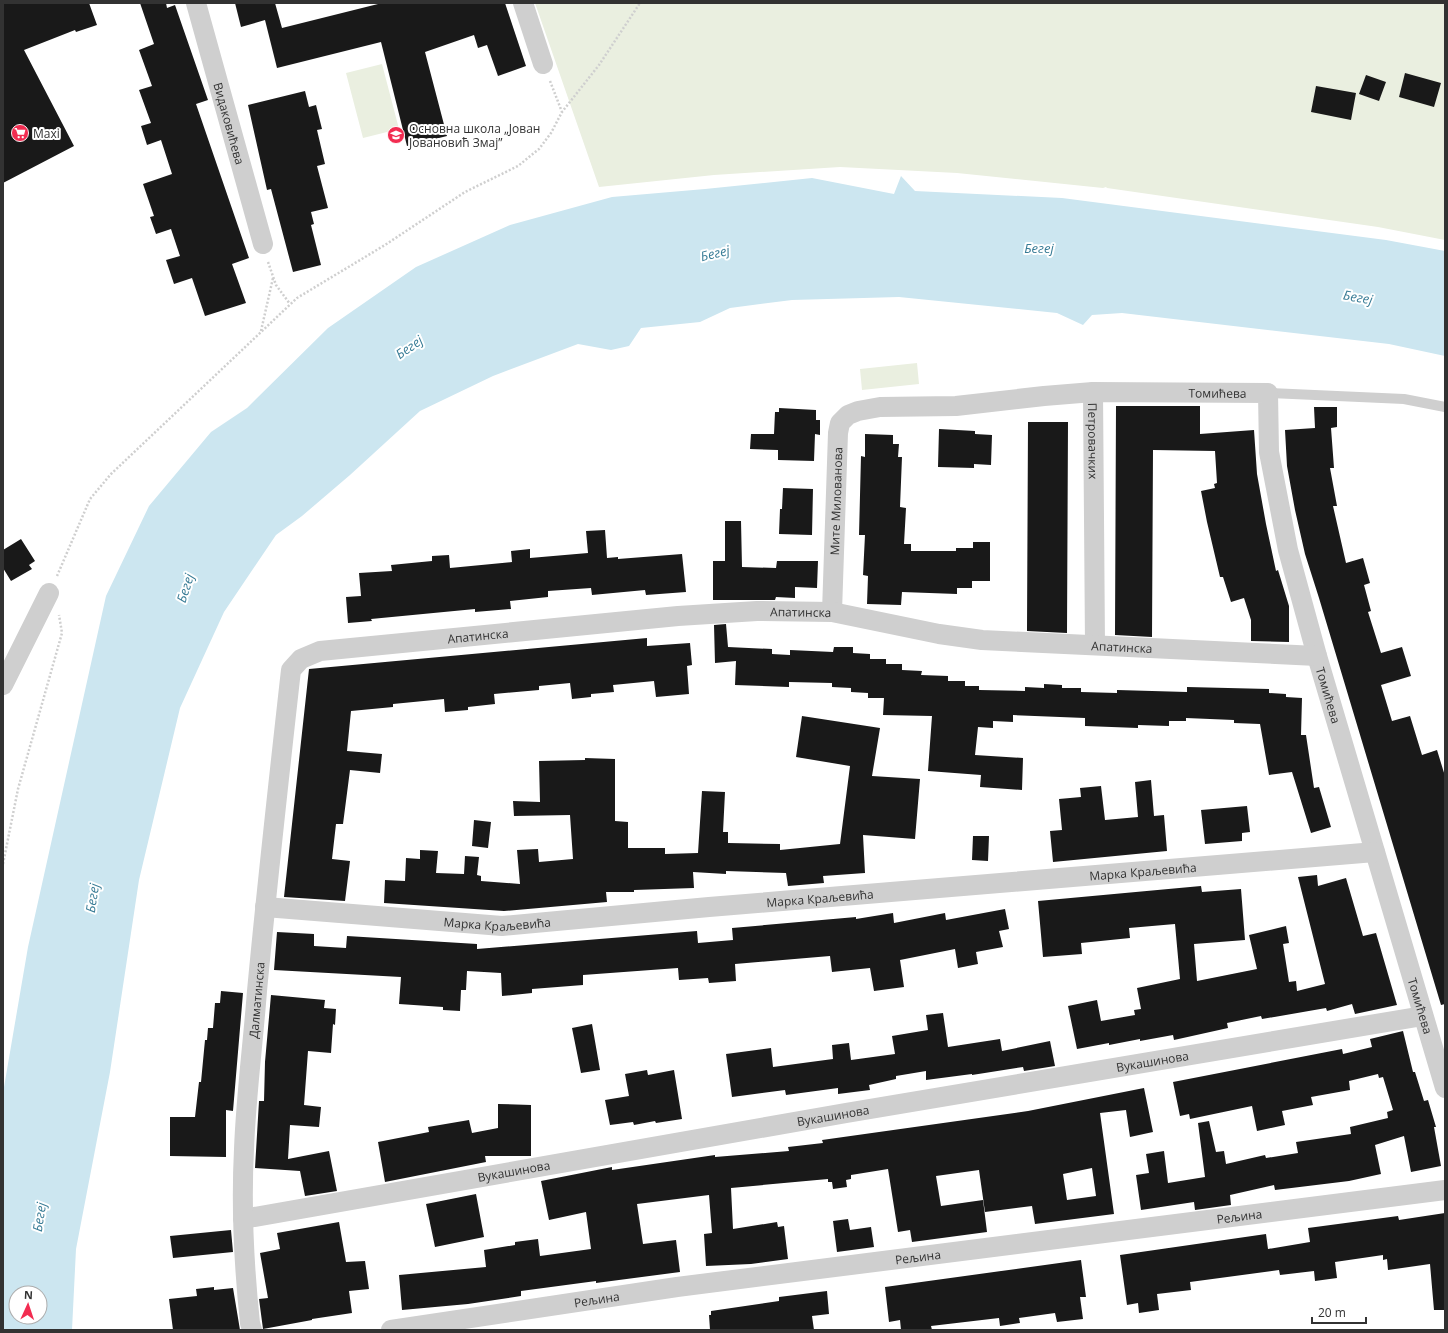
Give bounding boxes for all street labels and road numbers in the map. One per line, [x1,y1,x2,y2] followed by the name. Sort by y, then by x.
[210,80,249,166] street label: Видаковићева
[1188,384,1247,401] street label: Томићева
[1085,403,1102,480] street label: Петровачких
[825,447,846,556] street label: Мите Милованова
[770,603,831,620] street label: Апатинска
[447,624,509,647] street label: Апатинска
[1091,637,1153,657] street label: Апатинска
[1312,665,1345,725] street label: Томићева
[1089,858,1197,884] street label: Марка Краљевића
[766,885,874,911] street label: Марка Краљевића
[443,913,552,935] street label: Марка Краљевића
[244,961,268,1039] street label: Далматинска
[1404,976,1437,1036] street label: Томићева
[1115,1047,1190,1075] street label: Вукашинова
[795,1101,871,1130] street label: Вукашинова
[476,1156,551,1185] street label: Вукашинова
[1215,1205,1263,1227] street label: Рељина
[894,1245,942,1268] street label: Рељина
[573,1287,621,1311] street label: Рељина

